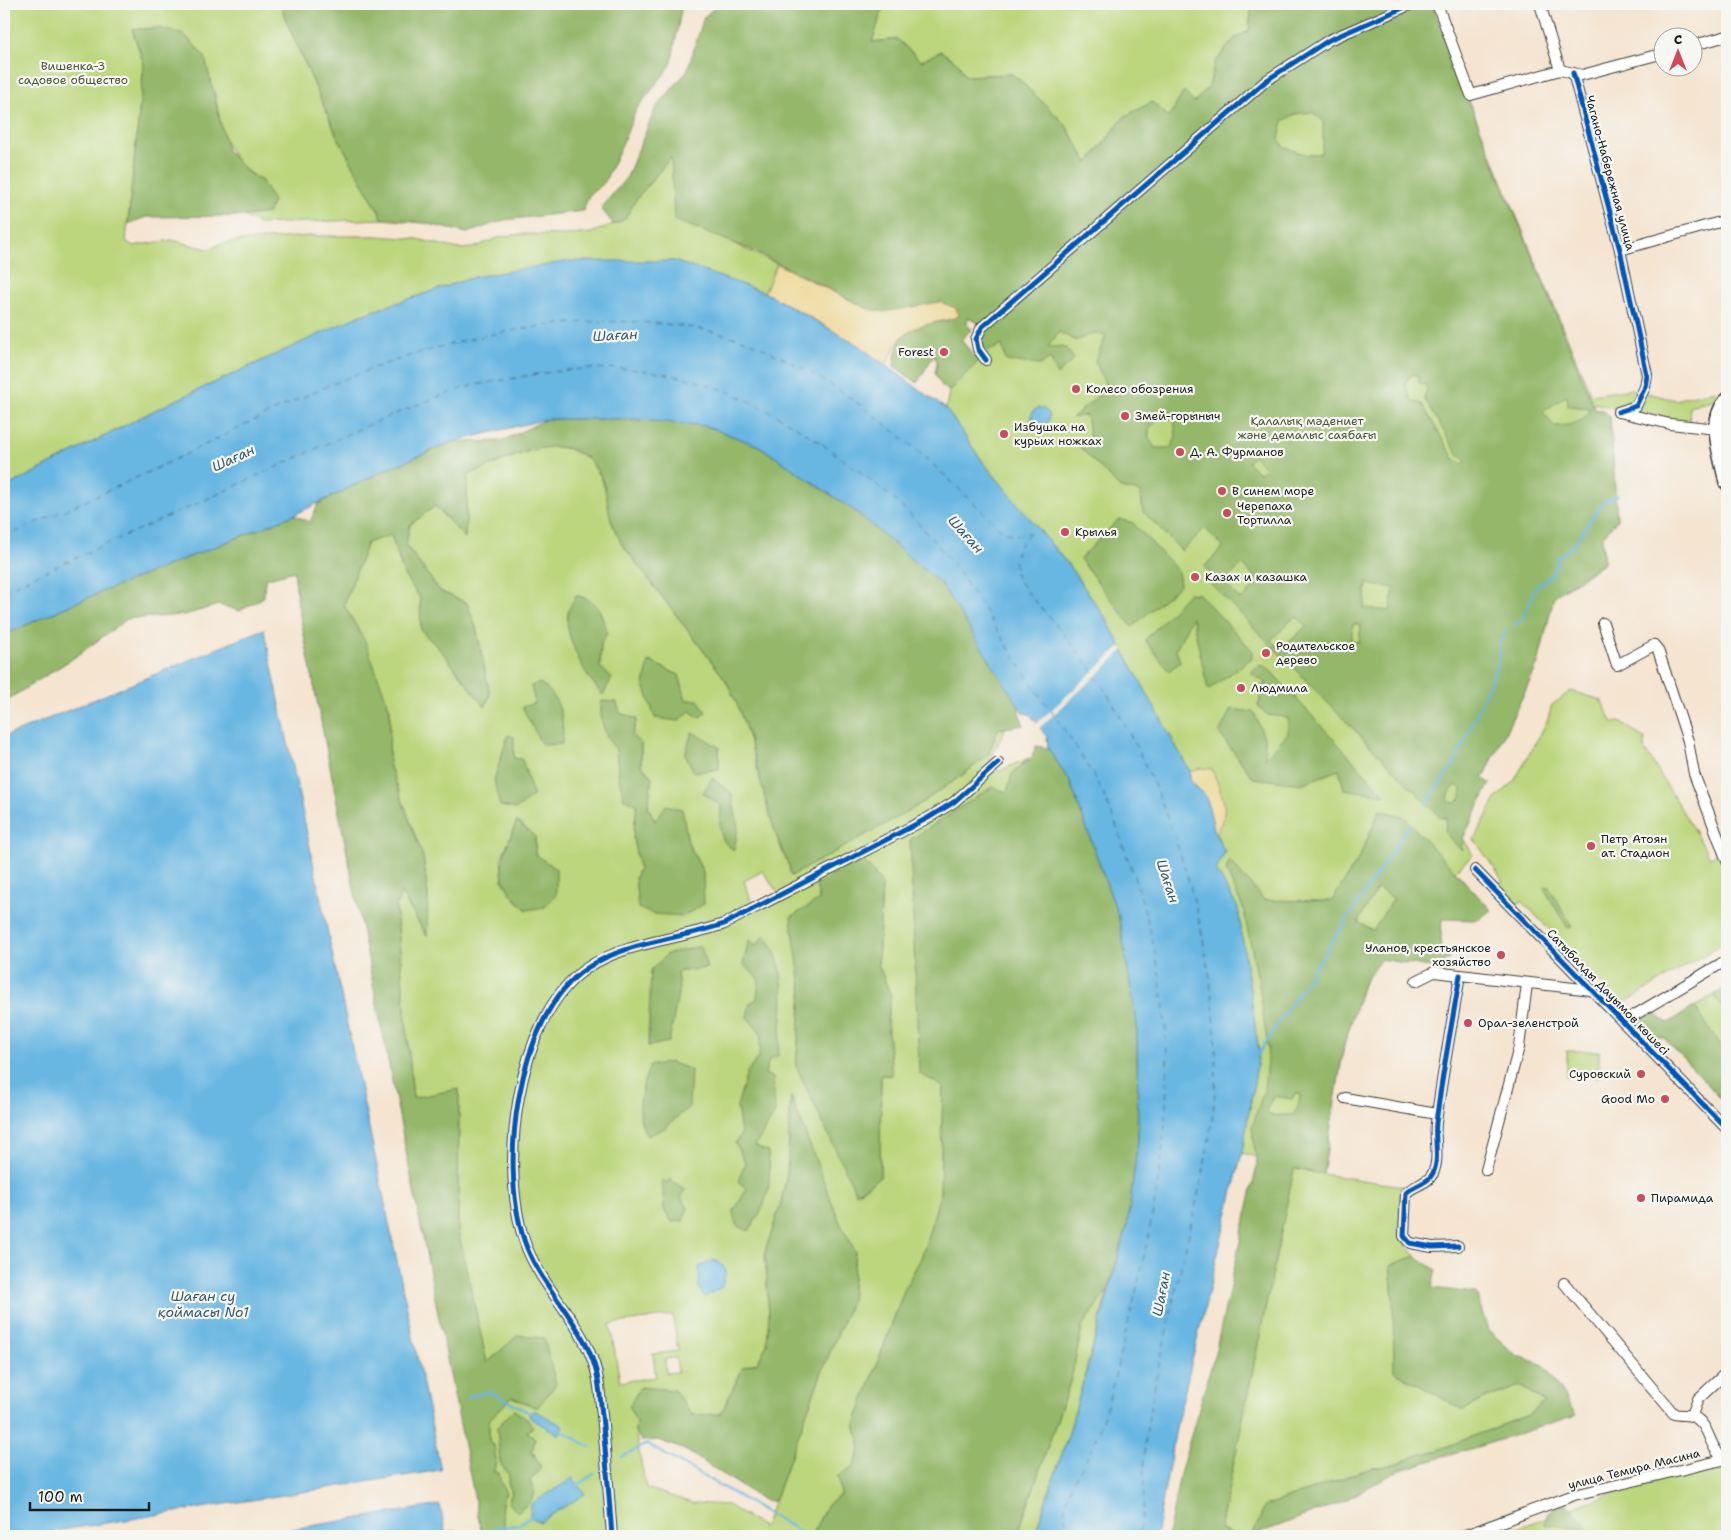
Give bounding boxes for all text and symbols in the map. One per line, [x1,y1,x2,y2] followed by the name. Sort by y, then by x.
[1654,28,1704,78] north arrow
[1674,30,1682,48] text: С
[18,58,128,88] park label: Вишенка-3 садовое общество
[1582,94,1639,253] street label: Чагано-Набережная улица
[592,325,638,345] water label: Шаған
[898,344,934,360] place label: Forest
[938,346,950,358] marker: Forest
[1086,381,1194,397] place label: Колесо обозрения
[1070,383,1082,395] marker: Колесо обозрения
[1135,408,1220,424] place label: Змей-горыныч
[1119,410,1131,422] marker: Змей-горыныч
[1237,413,1377,443] park label: Қалалық мәдениет және демалыс саябағы
[1014,419,1101,449] place label: Избушка на курьих ножках
[998,428,1010,440] marker: Избушка на курьих ножках
[209,440,257,476] water label: Шаған
[1190,444,1284,460] place label: Д. А. Фурманов
[1174,446,1186,458] marker: Д. А. Фурманов
[1232,483,1314,499] place label: В синем море
[1216,485,1228,497] marker: В синем море
[1237,498,1293,528] place label: Черепаха Тортилла
[1221,507,1233,519] marker: Черепаха Тортилла
[944,511,988,557] water label: Шаған
[1075,524,1117,540] place label: Крылья
[1059,526,1071,538] marker: Крылья
[1205,569,1308,585] place label: Казах и казашка
[1189,571,1201,583] marker: Казах и казашка
[1276,638,1356,668] place label: Родительское дерево
[1260,647,1272,659] marker: Родительское дерево
[1251,680,1308,696] place label: Людмила
[1235,682,1247,694] marker: Людмила
[1601,831,1670,861] place label: Петр Атоян ат. Стадион
[1585,840,1597,852] marker: Петр Атоян ат. Стадион
[1152,857,1184,905] water label: Шаған
[1543,925,1673,1059] street label: Сатыбалды Дауымов көшесі
[1365,940,1491,970] place label: Уланов, крестьянское хозяйство
[1495,949,1507,961] marker: Уланов, крестьянское хозяйство
[1478,1015,1579,1031] place label: Орал-зеленстрой
[1462,1017,1474,1029] marker: Орал-зеленстрой
[1569,1066,1631,1082] place label: Суровский
[1635,1068,1647,1080] marker: Суровский
[1601,1091,1655,1107] place label: Good Mo
[1659,1093,1671,1105] marker: Good Mo
[1651,1190,1714,1206] place label: Пирамида
[1635,1192,1647,1204] marker: Пирамида
[1148,1270,1174,1318] water label: Шаған
[158,1287,249,1321] water label: Шаған су қоймасы No1
[1566,1445,1702,1493] street label: улица Темира Масина
[30,1480,149,1512] scale bar
[38,1487,83,1507] text: 100 m

